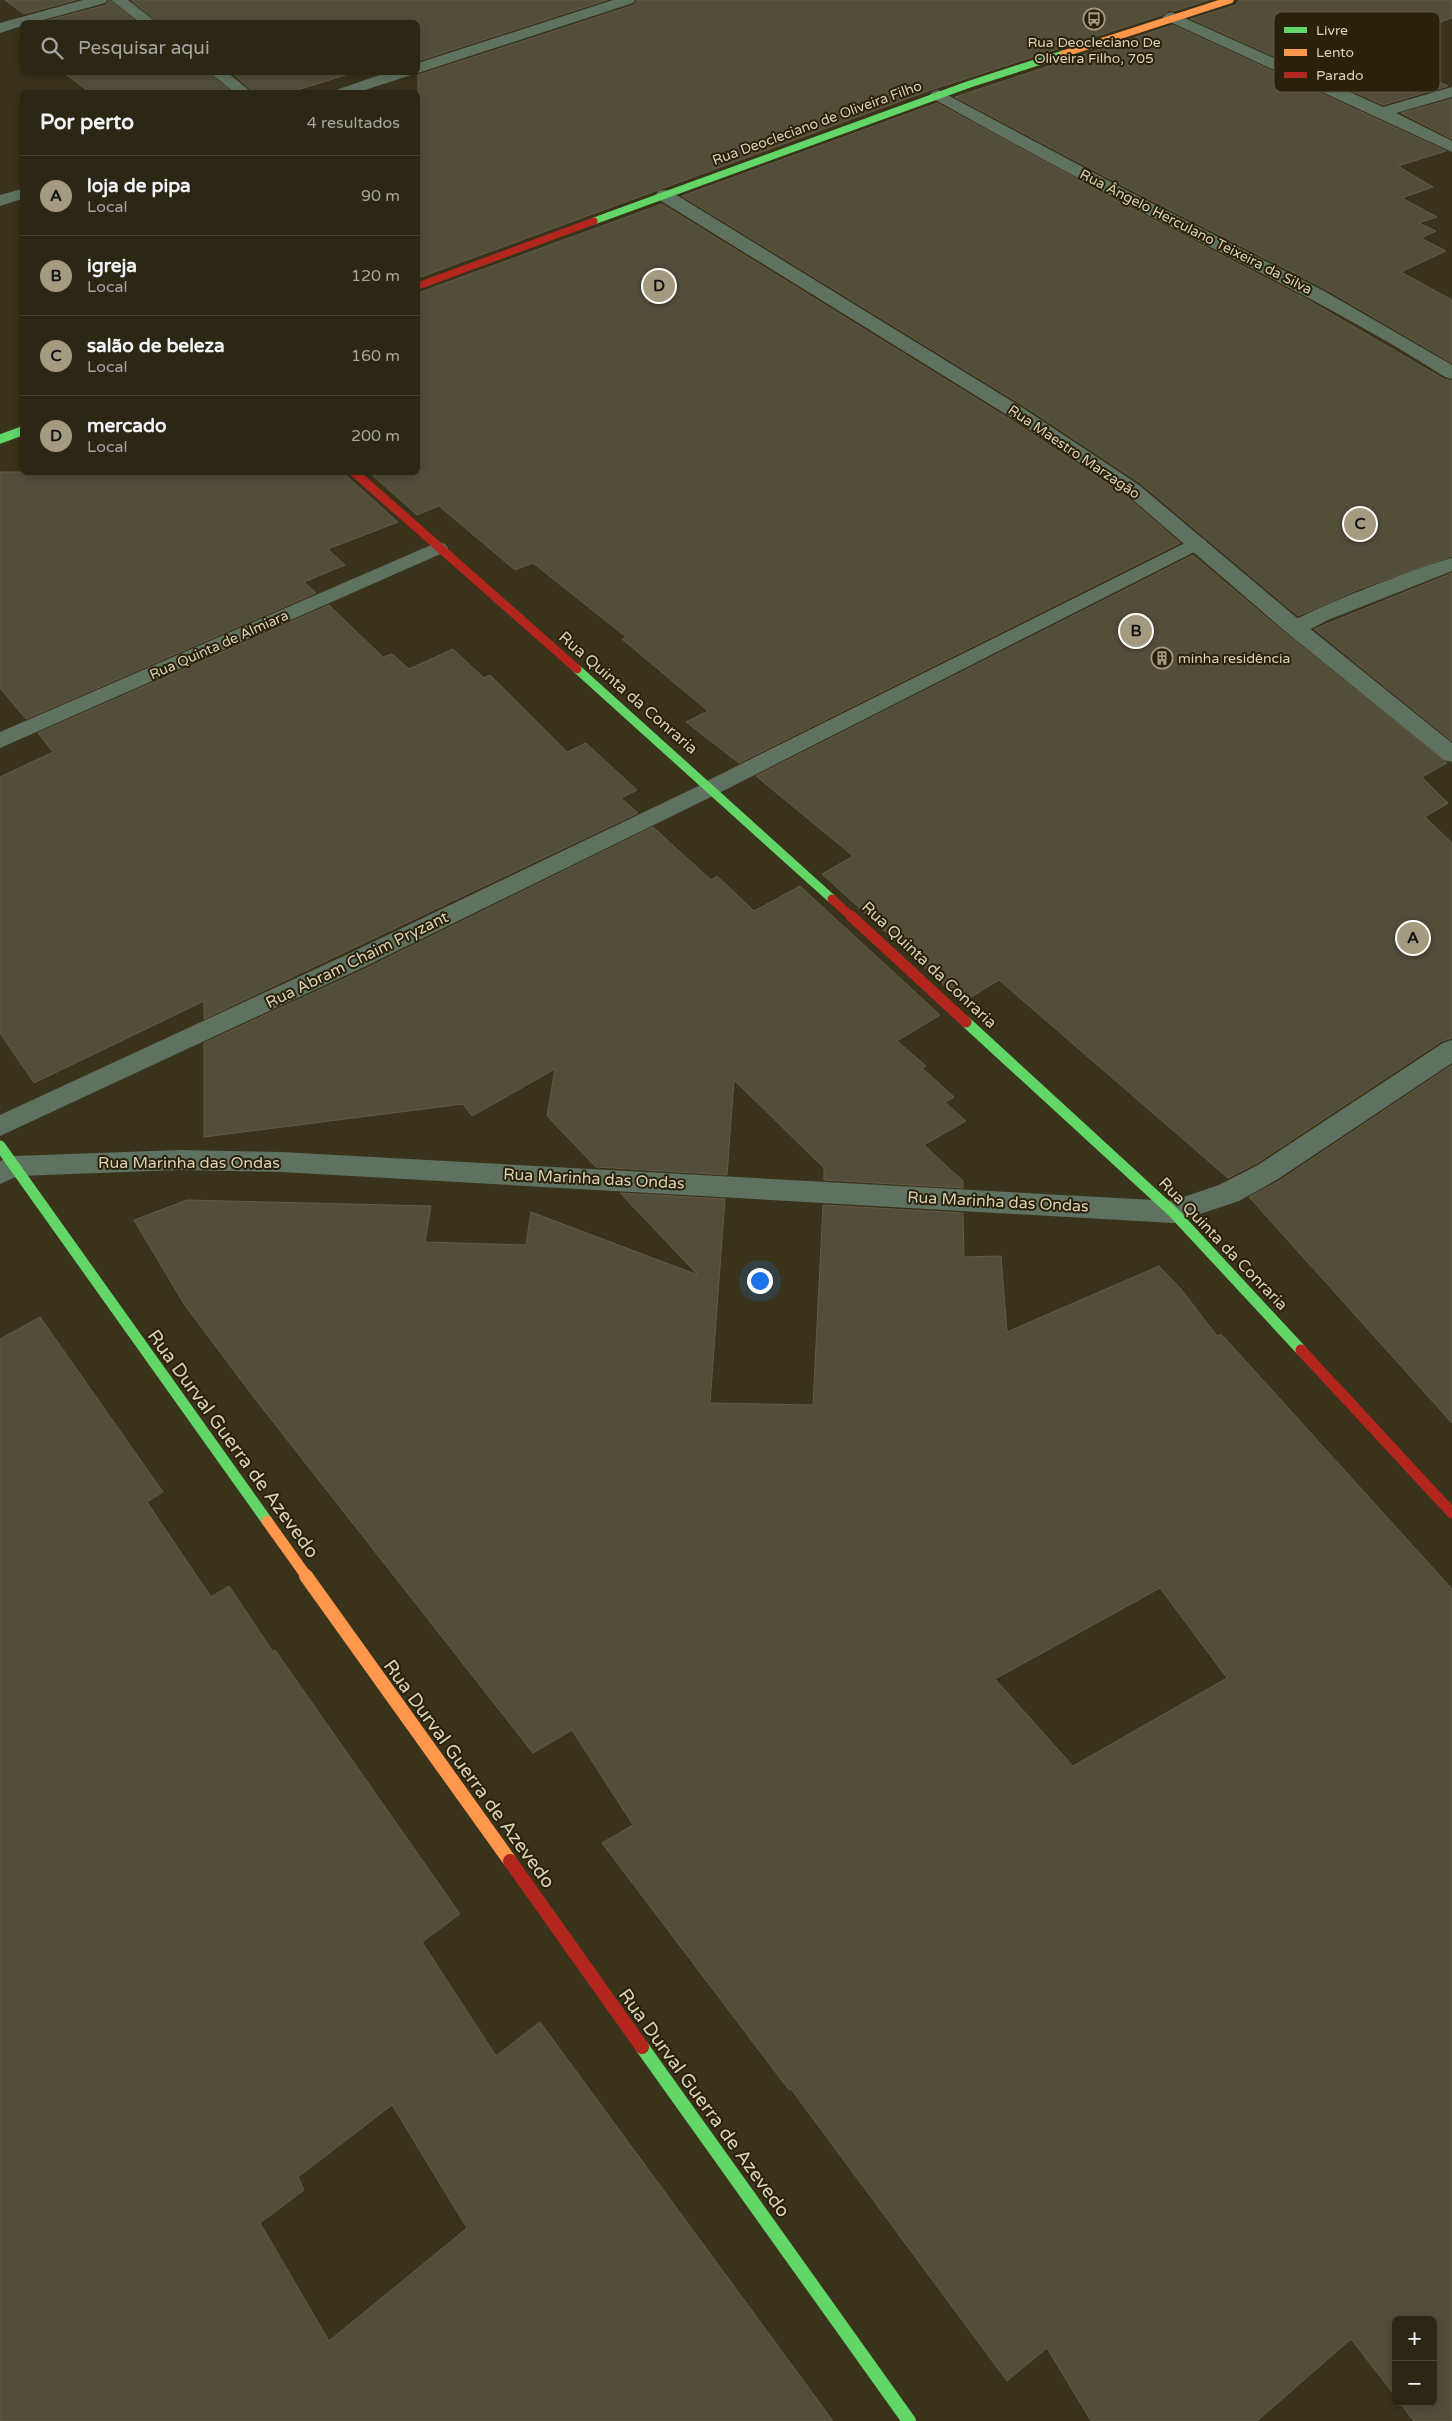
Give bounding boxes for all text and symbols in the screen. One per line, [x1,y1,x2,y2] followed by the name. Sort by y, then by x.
[1082,7,1106,31] bus stop icon: Rua Deocleciano De Oliveira Filho, 705
[1274,12,1440,92] legend
[20,20,420,75] search box
[1316,22,1348,39] text: Livre
[38,34,66,62] icon: search
[1027,34,1161,67] place label: Rua Deocleciano De Oliveira Filho, 705
[78,37,210,59] text: Pesquisar aqui
[1316,44,1354,61] text: Lento
[1316,67,1364,84] text: Parado
[710,77,924,169] street label: Rua Deocleciano de Oliveira Filho
[40,110,134,135] text: Por perto
[307,113,400,133] text: 4 resultados
[1077,166,1315,298] street label: Rua Ângelo Herculano Teixeira da Silva
[87,175,191,197] text: loja de pipa
[50,186,62,206] text: A
[361,186,400,206] text: 90 m
[87,197,127,217] text: Local
[87,255,137,277] text: igreja
[50,266,62,286] text: B
[351,266,400,286] text: 120 m
[643,267,675,305] pin: D
[87,277,127,297] text: Local
[87,335,225,357] text: salão de beleza
[50,346,62,366] text: C
[351,346,400,366] text: 160 m
[87,357,127,377] text: Local
[1005,401,1143,503] street label: Rua Maestro Marzagão
[87,415,167,437] text: mercado
[50,426,62,446] text: D
[351,426,400,446] text: 200 m
[87,437,127,457] text: Local
[1344,505,1376,543] pin: C
[147,607,291,683] street label: Rua Quinta de Almiara
[1120,612,1152,650] pin: B
[554,627,702,759] street label: Rua Quinta da Conraria
[1150,646,1174,670] building icon: minha residência
[1178,650,1290,667] place label: minha residência
[857,897,1001,1033] street label: Rua Quinta da Conraria
[262,907,452,1013] street label: Rua Abram Chaim Pryzant
[1397,919,1429,957] pin: A
[98,1153,280,1173] street label: Rua Marinha das Ondas
[503,1164,685,1194] street label: Rua Marinha das Ondas
[1154,1173,1292,1315] street label: Rua Quinta da Conraria
[907,1187,1089,1217] street label: Rua Marinha das Ondas
[747,1268,773,1294] your location
[143,1325,323,1563] street label: Rua Durval Guerra de Azevedo
[379,1655,559,1893] street label: Rua Durval Guerra de Azevedo
[614,1984,794,2222] street label: Rua Durval Guerra de Azevedo
[1392,2316,1437,2406] map controls
[1392,2316,1437,2361] button: +
[1392,2361,1437,2406] button: −

